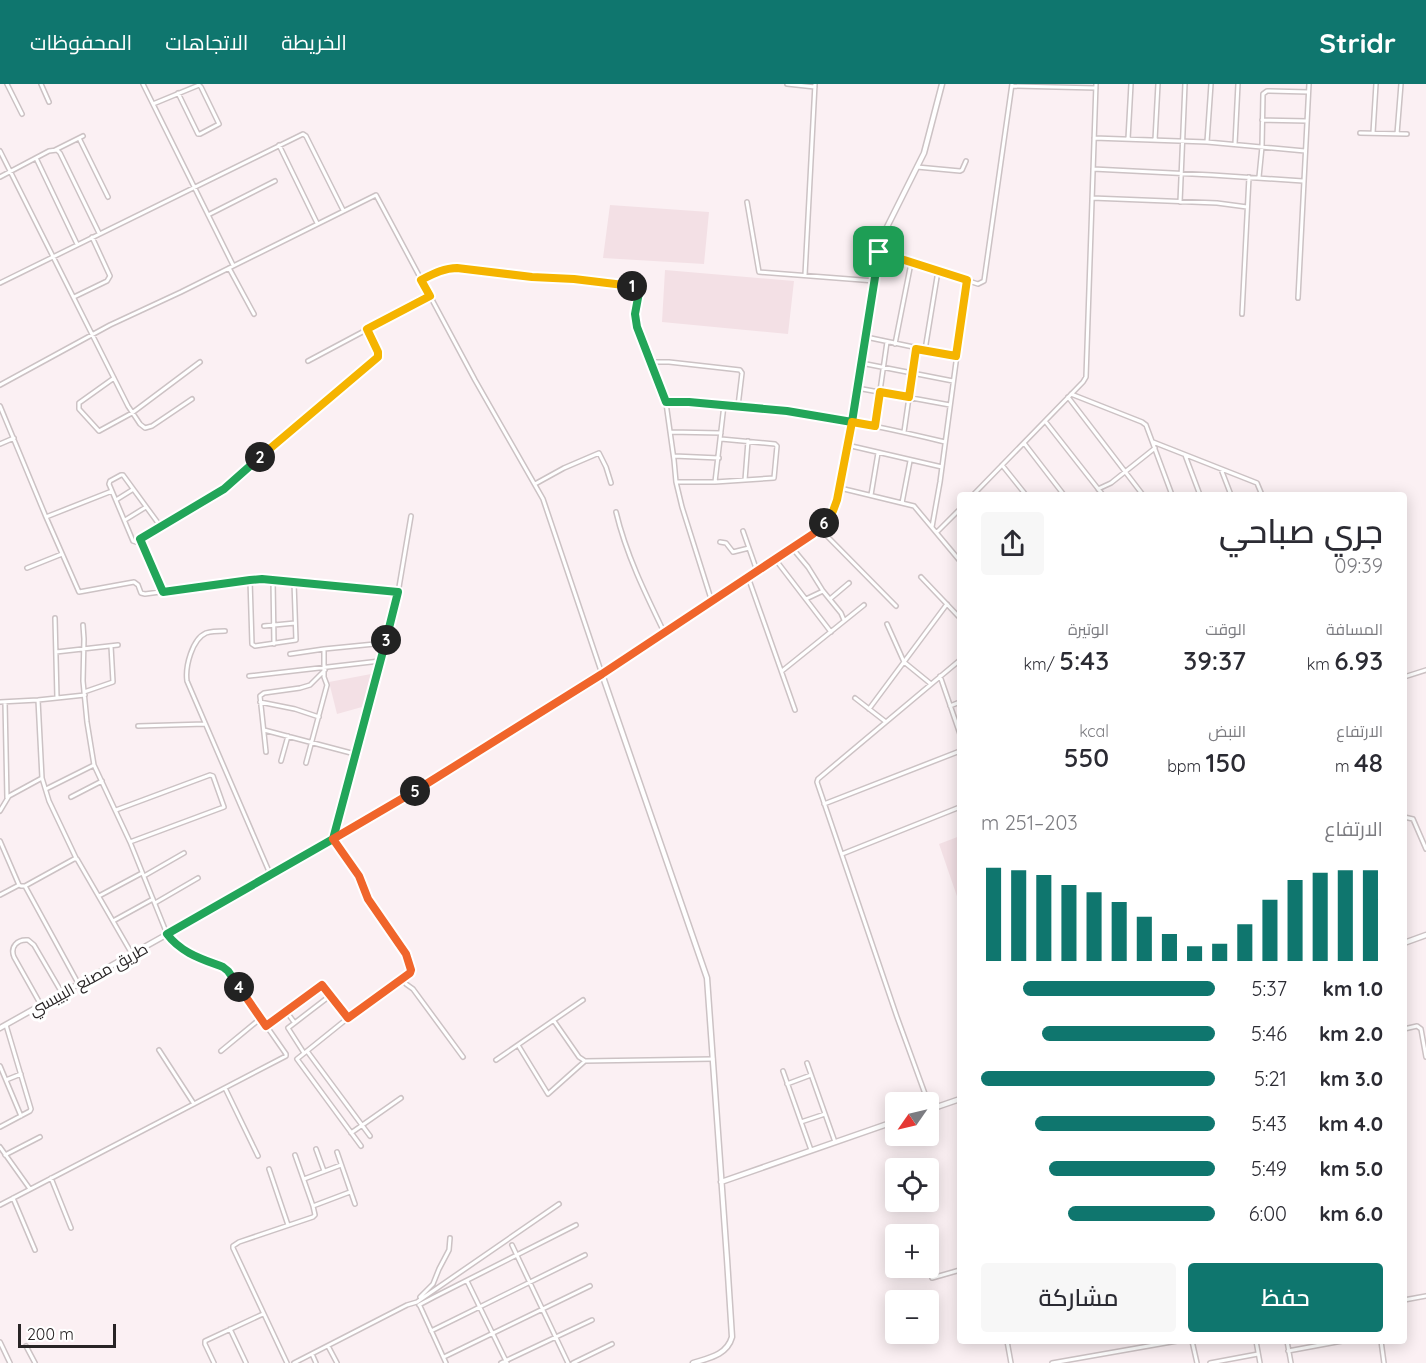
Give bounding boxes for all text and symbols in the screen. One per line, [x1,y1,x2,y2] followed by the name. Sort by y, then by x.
[1319,25,1396,60] text: Stridr
[30,29,132,55] text: المحفوظات
[165,29,248,55] text: الاتجاهات
[281,29,347,55] text: الخريطة
[853,226,904,277] pin
[862,235,895,268] icon: arrive
[617,271,647,301] pin: 1
[629,276,635,296] text: 1
[245,442,275,472] pin: 2
[255,447,265,467] text: 2
[809,508,839,538] pin: 6
[1219,510,1383,551] text: جري صباحي
[981,512,1044,575] button: share
[820,513,828,533] text: 6
[1335,553,1383,578] text: 09:39
[1068,619,1109,639] text: الوتيرة
[1205,619,1246,639] text: الوقت
[1326,619,1383,639] text: المسافة
[371,625,401,655] pin: 3
[382,630,390,650] text: 3
[1059,644,1109,677] text: 5:43
[1183,644,1246,677] text: 39:37
[1334,644,1383,677] text: 6.93
[1023,654,1059,674] text: /km
[1307,654,1334,674] text: km
[1079,721,1109,741] text: kcal
[1208,721,1246,741] text: النبض
[1336,721,1383,741] text: الارتفاع
[1064,741,1109,774] text: 550
[1206,746,1246,779] text: 150
[1354,746,1383,779] text: 48
[1167,756,1206,776] text: bpm
[1335,756,1354,776] text: m
[400,776,430,806] pin: 5
[410,781,420,801] text: 5
[981,810,1078,835] text: 203–251 m
[1324,816,1383,841] text: الارتفاع
[25,938,153,1023] street label: طريق مصنع البيبسي
[224,972,254,1002] pin: 4
[1252,976,1287,1001] text: 5:37
[1323,976,1383,1001] text: 1.0 km
[234,977,244,997] text: 4
[1251,1021,1287,1046] text: 5:46
[1319,1021,1383,1046] text: 2.0 km
[1254,1066,1287,1091] text: 5:21
[1320,1066,1383,1091] text: 3.0 km
[885,1092,939,1146] north arrow
[885,1092,939,1344] map controls
[1251,1111,1287,1136] text: 5:43
[1319,1111,1383,1136] text: 4.0 km
[1251,1156,1287,1181] text: 5:49
[1320,1156,1383,1181] text: 5.0 km
[885,1158,939,1212] button: locate
[1249,1201,1287,1226] text: 6:00
[1319,1201,1383,1226] text: 6.0 km
[885,1224,939,1278] button: +
[981,1263,1176,1332] button: مشاركة
[1188,1263,1383,1332] button: حفظ
[885,1290,939,1344] button: −
[18,1321,116,1348] scale bar
[27,1324,74,1344] text: 200 m

